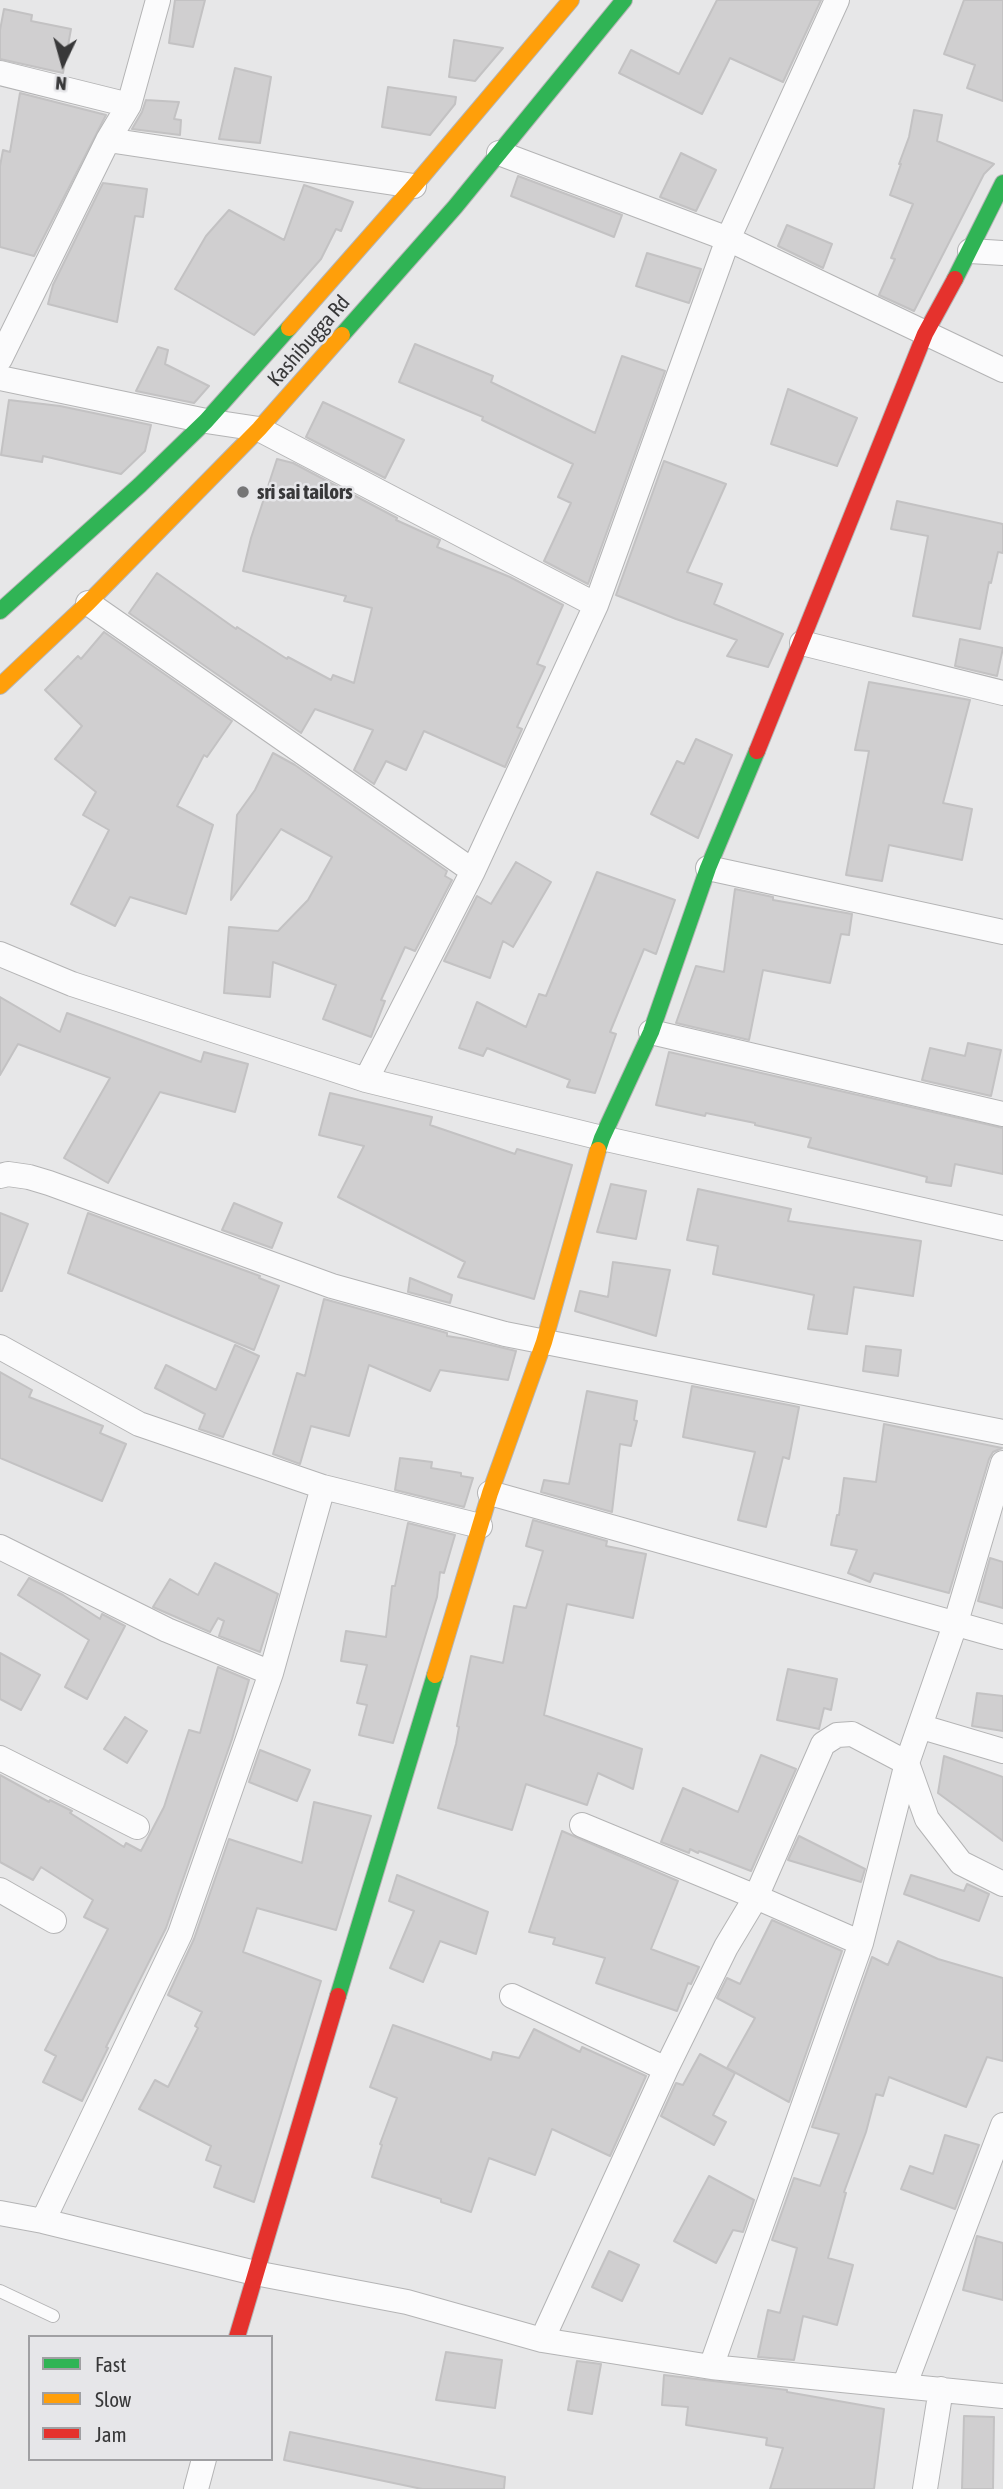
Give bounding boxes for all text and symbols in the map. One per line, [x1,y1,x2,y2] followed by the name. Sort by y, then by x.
[28,28,98,98] north arrow
[55,72,68,95] text: N
[263,290,355,392] street label: Kashibugga Rd
[257,479,353,505] place label: sri sai tailors
[235,484,251,500] marker: sri sai tailors
[28,2335,273,2461] legend
[95,2352,126,2376] text: Fast
[95,2387,131,2411] text: Slow
[95,2422,127,2446] text: Jam

